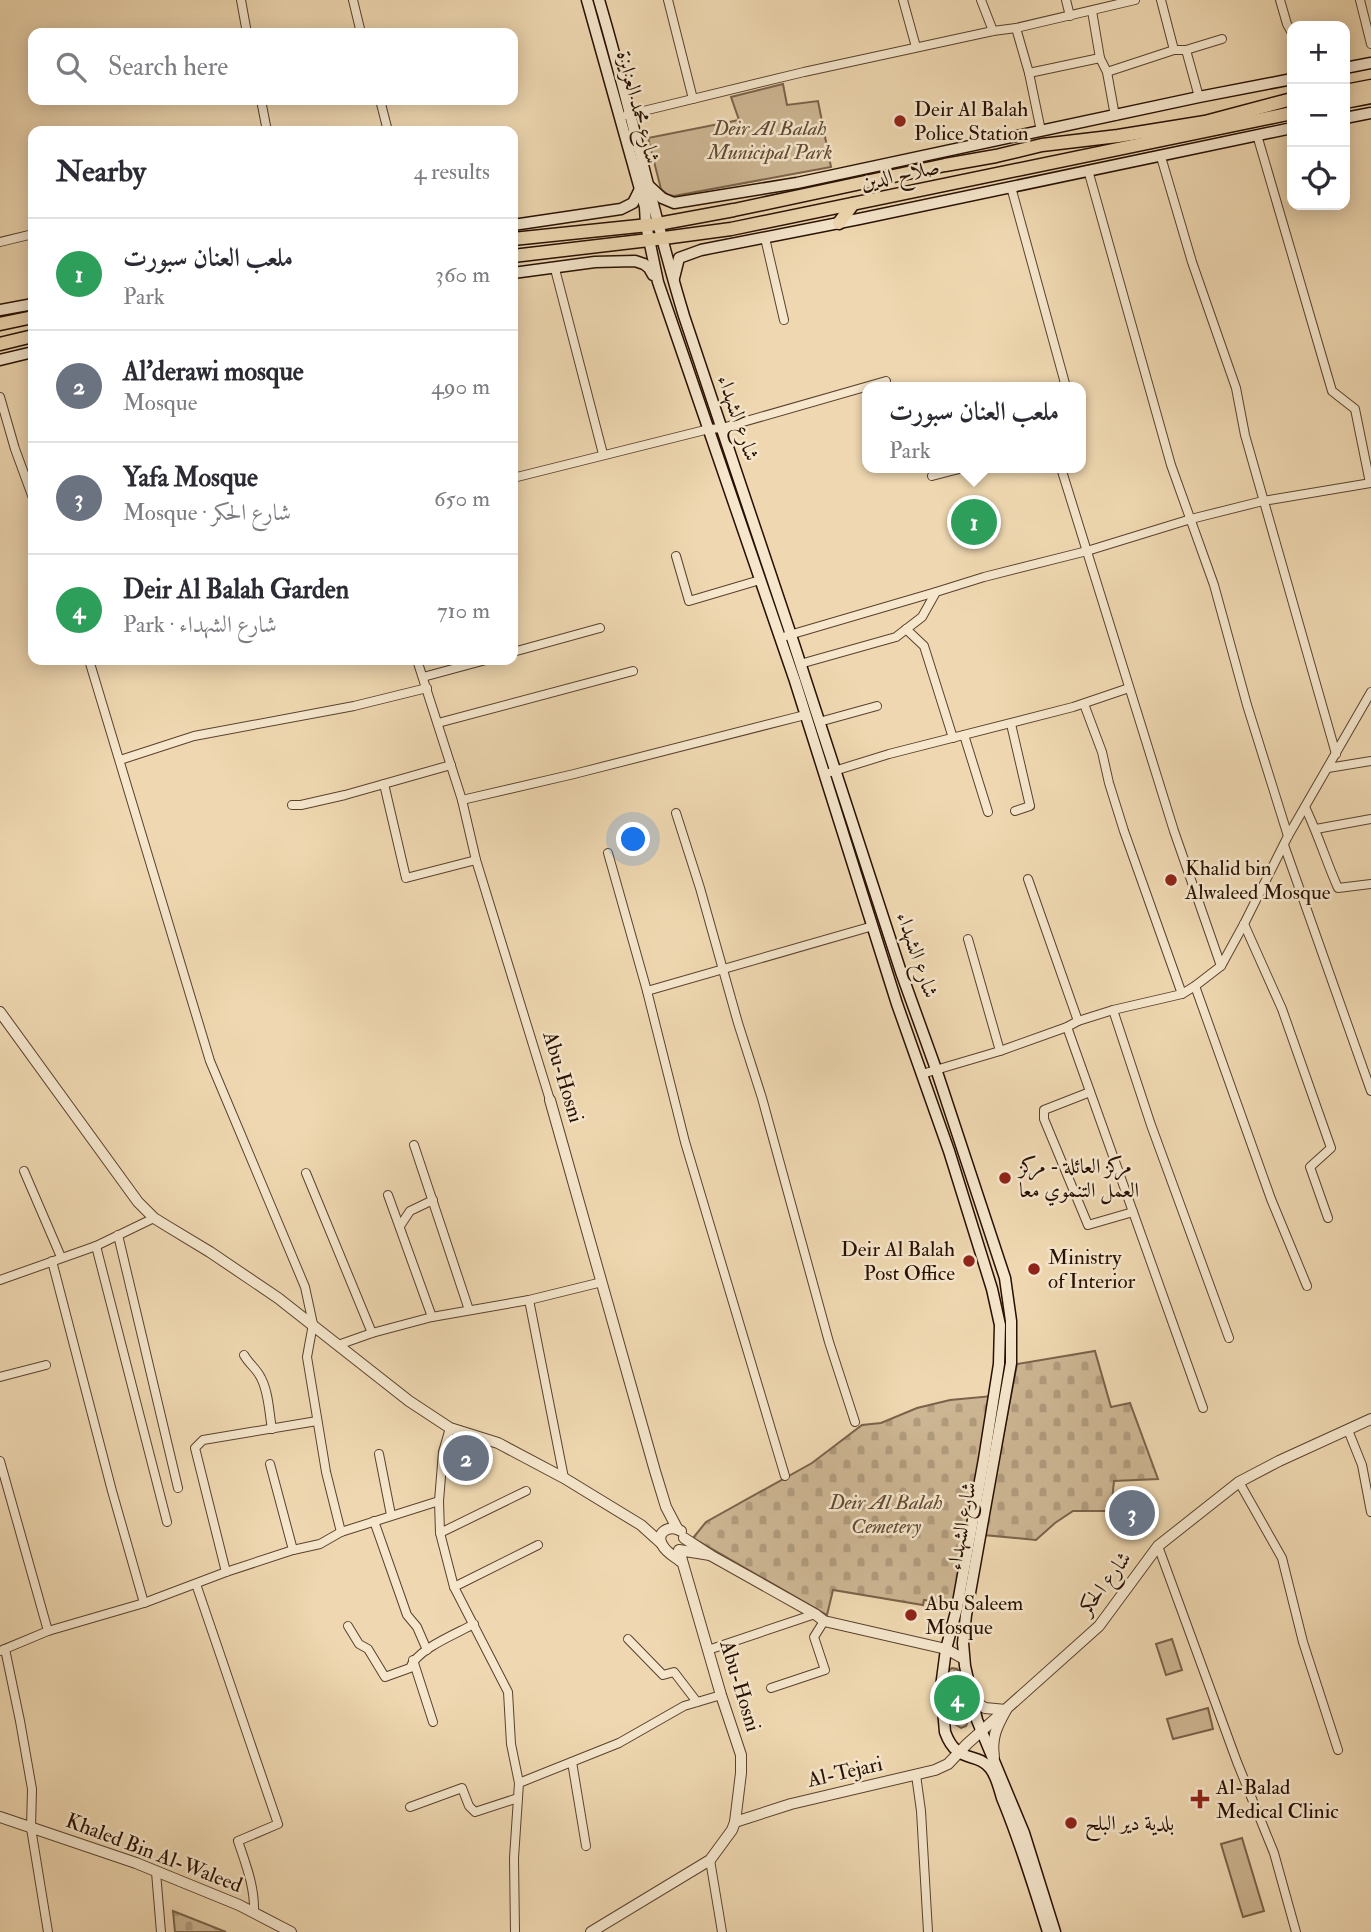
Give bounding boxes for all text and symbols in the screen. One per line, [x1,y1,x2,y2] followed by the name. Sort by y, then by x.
[1287,21,1350,210] map controls
[1287,21,1350,84] button: +
[28,28,518,105] search box
[52,48,90,86] icon: search
[606,48,666,168] street label: شارع محمد العزايزة
[108,51,228,83] text: Search here
[1287,84,1350,147] button: −
[914,96,1029,147] place label: Deir Al Balah Police Station
[892,113,908,129] marker: Deir Al Balah Police Station
[706,115,832,166] park label: Deir Al Balah Municipal Park
[1287,147,1350,210] button: locate
[56,153,146,190] text: Nearby
[858,153,943,201] street label: صلاح الدين
[414,157,490,186] text: 4 results
[123,242,293,274] text: ملعب العنان سبورت
[75,260,83,289] text: 1
[435,260,490,289] text: 360 m
[123,282,165,311] text: Park
[123,356,304,388] text: Al'derawi mosque
[707,371,765,466] street label: شارع الشهداء
[73,372,85,401] text: 2
[431,372,490,401] text: 490 m
[862,382,1086,473] popup
[123,388,197,417] text: Mosque
[889,396,1059,428] text: ملعب العنان سبورت
[889,436,931,465] text: Park
[123,462,258,494] text: Yafa Mosque
[75,484,83,513] text: 3
[434,484,490,513] text: 650 m
[951,496,997,548] pin: 1
[123,498,291,527] text: Mosque · شارع الحكر
[123,574,349,606] text: Deir Al Balah Garden
[73,596,85,625] text: 4
[437,596,490,625] text: 710 m
[123,610,277,639] text: Park · شارع الشهداء
[616,822,650,856] your location
[1184,855,1331,906] place label: Khalid bin Alwaleed Mosque
[1163,872,1179,888] marker: Khalid bin Alwaleed Mosque
[886,908,944,1003] street label: شارع الشهداء
[536,1027,590,1126] street label: Abu-Hosni
[1017,1153,1139,1206] place label: مركز العائلة - مركز العمل التنموي معا
[997,1170,1013,1186] marker: مركز العائلة - مركز العمل التنموي معا
[841,1236,955,1287] place label: Deir Al Balah Post Office
[1048,1244,1136,1295] place label: Ministry of Interior
[961,1253,977,1269] marker: Deir Al Balah Post Office
[1026,1261,1042,1277] marker: Ministry of Interior
[443,1432,489,1484] pin: 2
[941,1480,987,1573] street label: شارع الشهداء
[1109,1487,1155,1539] pin: 3
[828,1489,943,1540] park label: Deir Al Balah Cemetery
[1071,1546,1141,1624] street label: شارع الحكر
[924,1590,1023,1641] place label: Abu Saleem Mosque
[903,1607,919,1623] marker: Abu Saleem Mosque
[713,1636,767,1735] street label: Abu-Hosni
[934,1672,980,1724] pin: 4
[804,1750,886,1794] street label: Al-Tejari
[1215,1774,1339,1825] place label: Al-Balad Medical Clinic
[1190,1789,1210,1809] marker: Al-Balad Medical Clinic
[62,1807,247,1899] street label: Khaled Bin Al-Waleed
[1085,1810,1174,1842] place label: بلدية دير البلح
[1063,1815,1079,1831] marker: بلدية دير البلح

